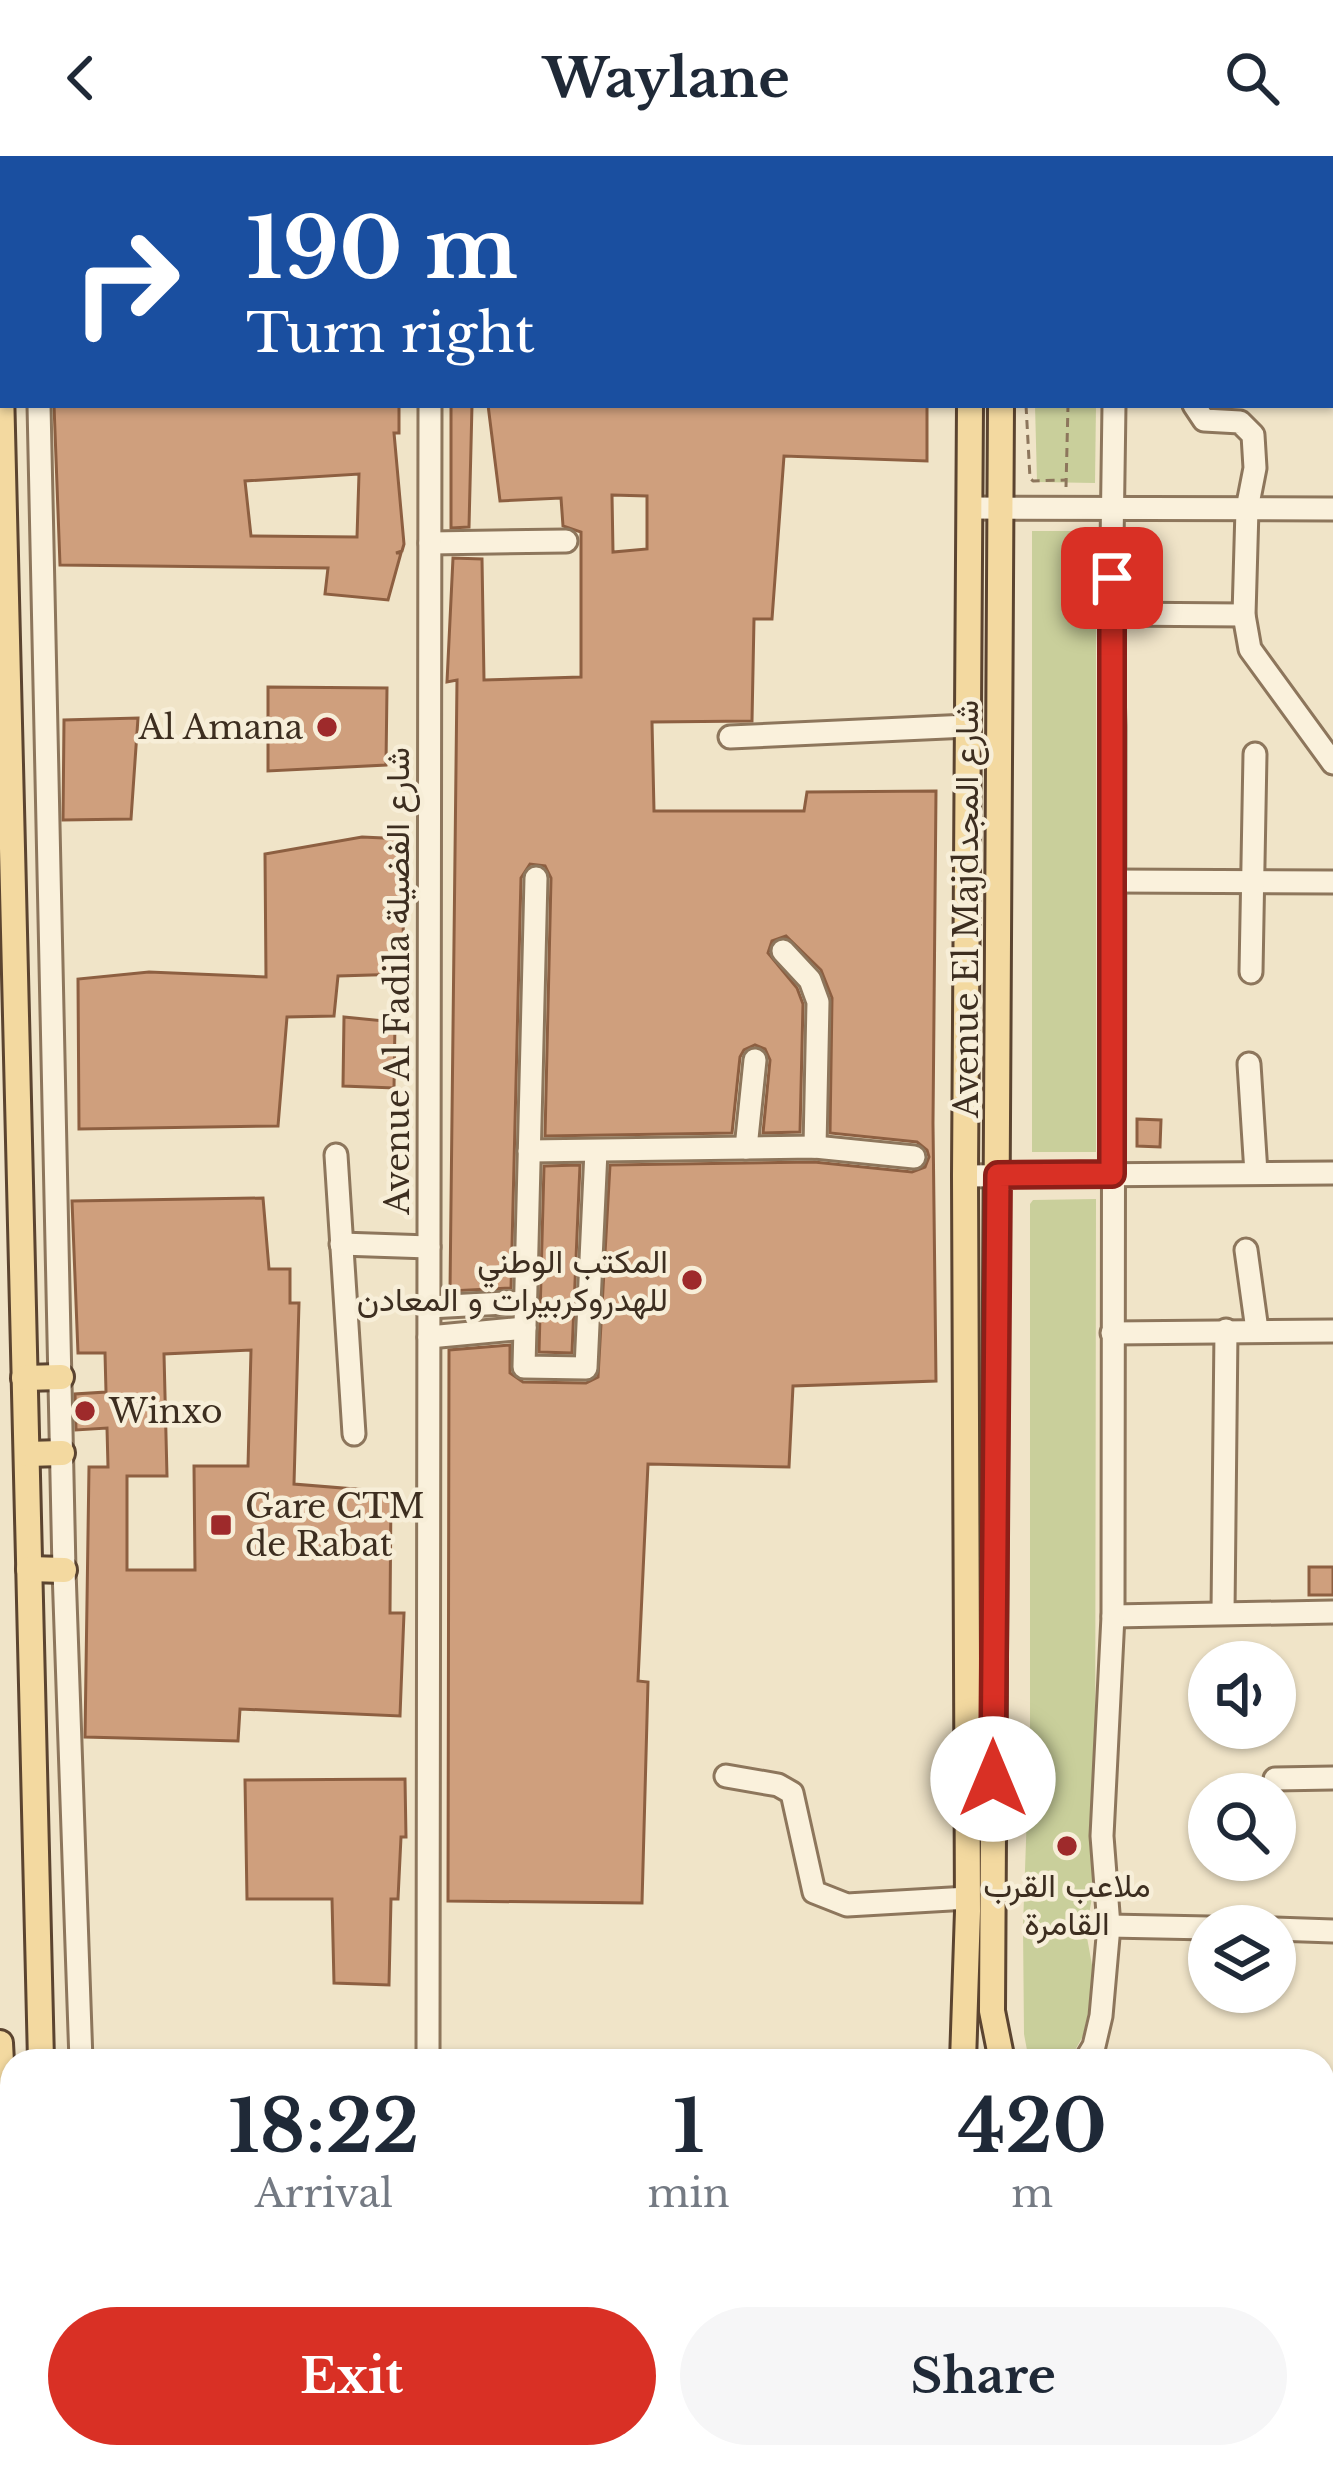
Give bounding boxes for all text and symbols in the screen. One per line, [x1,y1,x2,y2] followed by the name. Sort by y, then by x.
[48,45,114,111] icon: back
[543,45,790,112] text: Waylane
[1219,45,1285,111] icon: search
[246,197,518,301] text: 190 m
[48,204,204,360] icon: right
[246,300,535,367] text: Turn right
[1061,527,1163,629] pin
[1079,545,1145,611] icon: arrive
[946,700,989,1119] street label: Avenue El Majdشارع المجد
[137,707,304,748] place label: Al Amana
[314,714,340,740] marker: Al Amana
[377,747,420,1216] street label: Avenue Al Fadila شارع الفضيلة
[357,1241,668,1320] place label: المكتب الوطني للهدروكربيرات و المعادن
[679,1267,705,1293] marker: المكتب الوطني للهدروكربيرات و المعادن
[108,1391,223,1432] place label: Winxo
[72,1398,98,1424] marker: Winxo
[245,1486,425,1565] place label: Gare CTM de Rabat
[208,1512,234,1538] marker: Gare CTM de Rabat
[1188,1641,1296,2013] map controls
[1188,1641,1296,1749] button: sound
[930,1716,1056,1842] position arrow
[1188,1773,1296,1881] button: search
[1054,1833,1080,1859] marker: ملاعب القرب القامرة
[983,1865,1151,1944] place label: ملاعب القرب القامرة
[1188,1905,1296,2013] button: layers
[228,2082,419,2171] text: 18:22
[673,2082,704,2171] text: 1
[958,2082,1107,2171] text: 420
[255,2169,393,2218] text: Arrival
[648,2169,730,2218] text: min
[1011,2169,1053,2218] text: m
[48,2307,656,2445] button: Exit
[680,2307,1287,2445] button: Share

